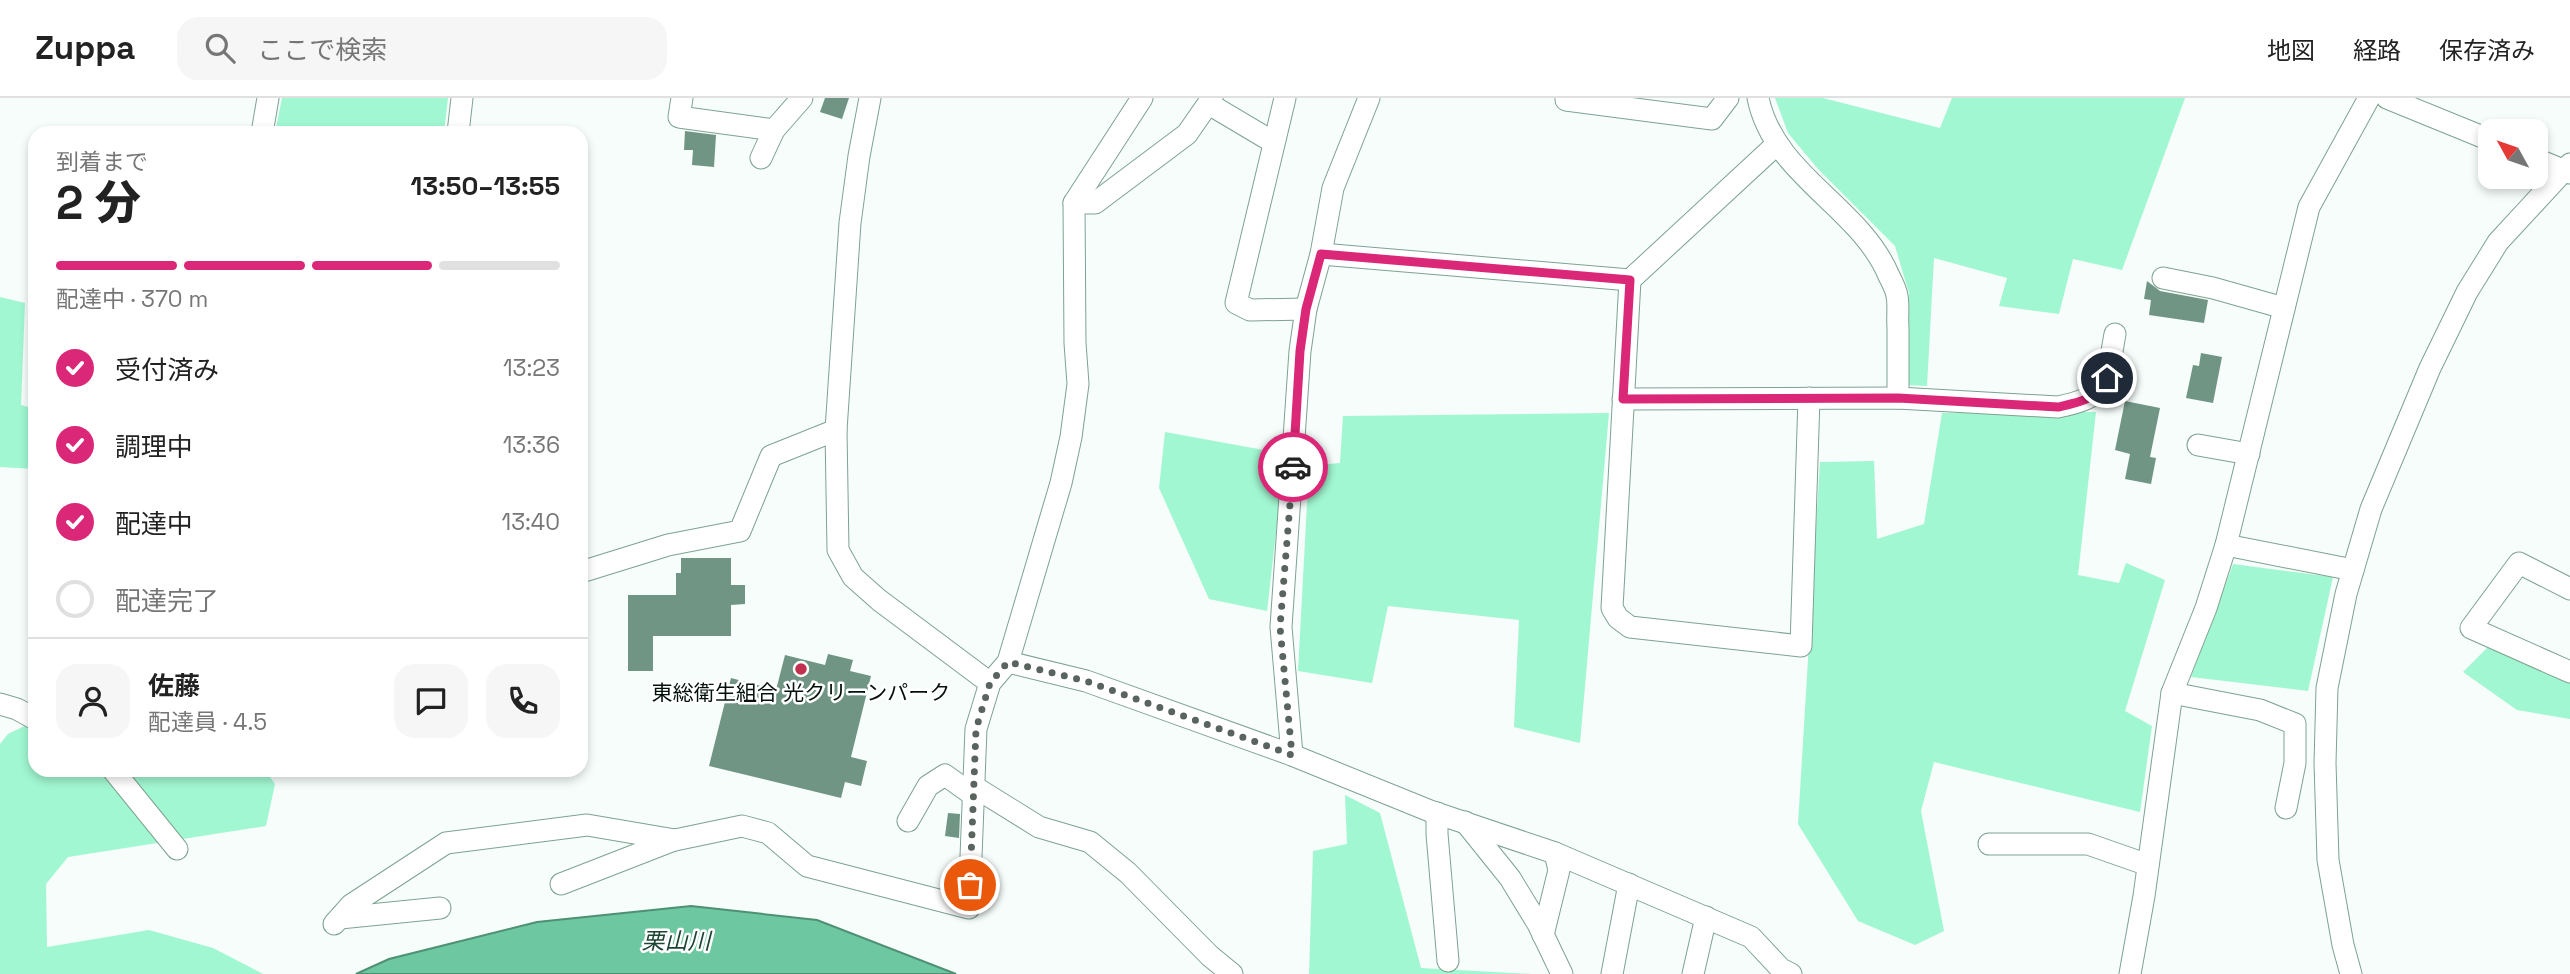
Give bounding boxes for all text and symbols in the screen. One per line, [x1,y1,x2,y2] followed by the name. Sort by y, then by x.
[177,17,667,80] search box
[35,27,135,69] text: Zuppa
[201,29,239,67] icon: search
[257,33,387,67] text: ここで検索
[2267,35,2315,66] text: 地図
[2353,35,2401,66] text: 経路
[2439,35,2535,66] text: 保存済み
[2478,119,2548,189] north arrow
[2478,119,2548,189] map controls
[56,147,148,177] text: 到着まで
[411,169,560,203] text: 13:50–13:55
[56,174,141,232] text: 2 分
[56,284,208,314] text: 配達中 · 370 m
[2077,348,2137,408] pin
[56,349,94,387] icon: check
[115,353,219,387] text: 受付済み
[503,353,560,383] text: 13:23
[2088,359,2126,397] icon: home
[56,426,94,464] icon: check
[115,430,193,464] text: 調理中
[503,430,560,460] text: 13:36
[1258,432,1328,502] courier
[1274,448,1312,486] icon: car
[56,503,94,541] icon: check
[115,507,193,541] text: 配達中
[502,507,560,537] text: 13:40
[115,584,219,618] text: 配達完了
[793,661,809,677] marker: 東総衛生組合 光クリーンパーク
[56,664,130,738] button: person
[394,664,468,738] button: chat
[486,664,560,738] button: phone
[148,669,200,703] text: 佐藤
[652,679,950,706] place label: 東総衛生組合 光クリーンパーク
[148,707,267,737] text: 配達員 · 4.5
[940,855,1000,915] pin
[951,866,989,904] icon: bag
[642,926,714,956] water label: 栗山川

